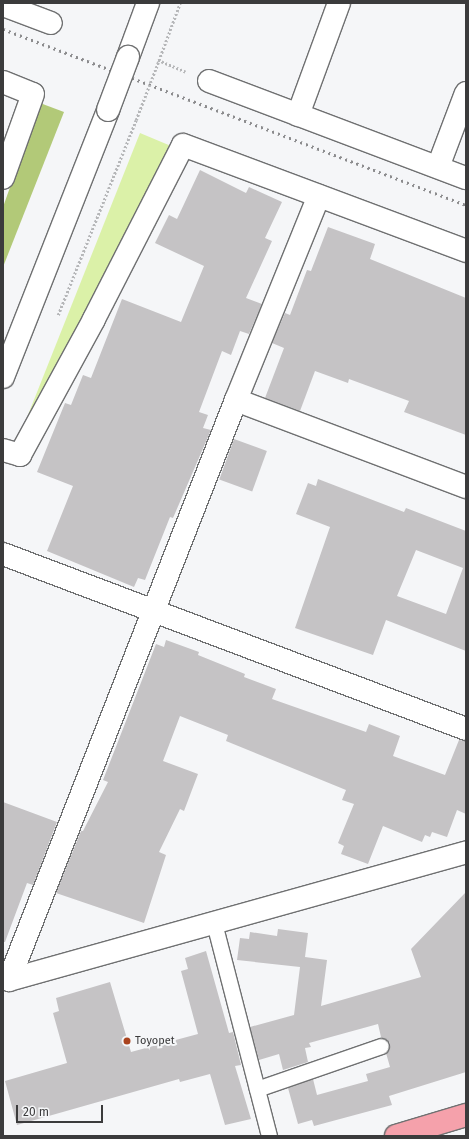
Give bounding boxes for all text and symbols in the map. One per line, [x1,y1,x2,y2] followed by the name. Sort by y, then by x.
[135,1034,175,1048] place label: Toyopet
[122,1036,132,1046] marker: Toyopet
[18,1097,105,1123] scale bar
[23,1105,49,1119] text: 20 m

